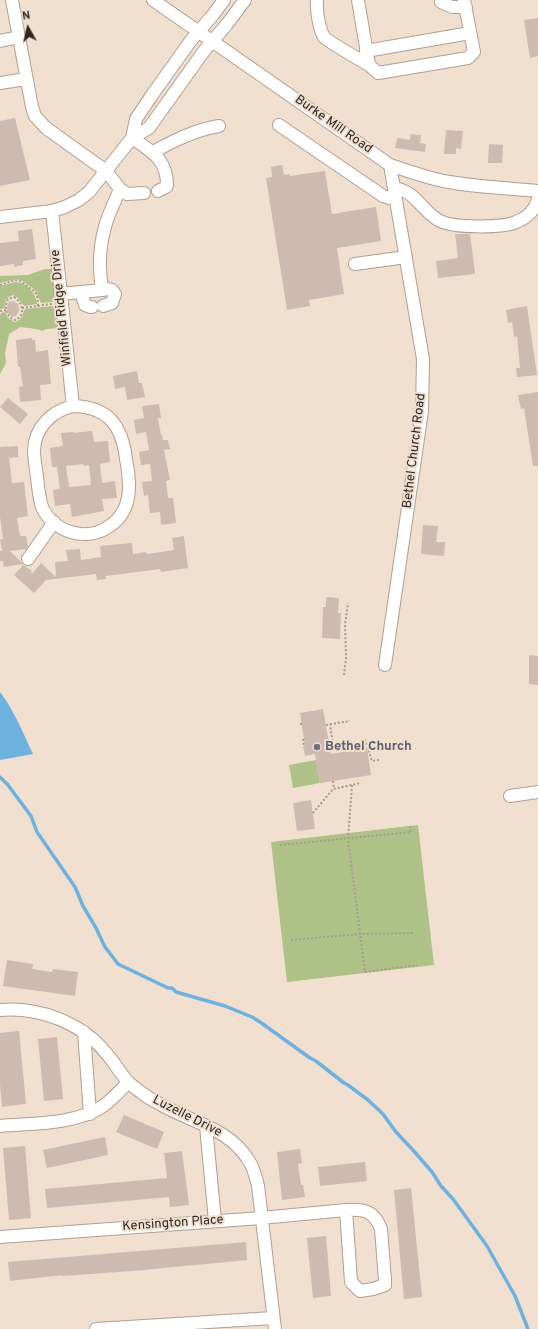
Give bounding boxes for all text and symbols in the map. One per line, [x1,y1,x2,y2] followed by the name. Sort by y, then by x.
[8,8,48,48] north arrow
[21,9,31,24] text: N
[291,92,375,158] street label: Burke Mill Road
[48,249,76,367] street label: Winfield Ridge Drive
[400,392,430,510] street label: Bethel Church Road
[325,739,412,755] place label: Bethel Church
[312,742,322,752] marker: Bethel Church
[150,1093,224,1141] street label: Luzelle Drive
[122,1213,224,1235] street label: Kensington Place

